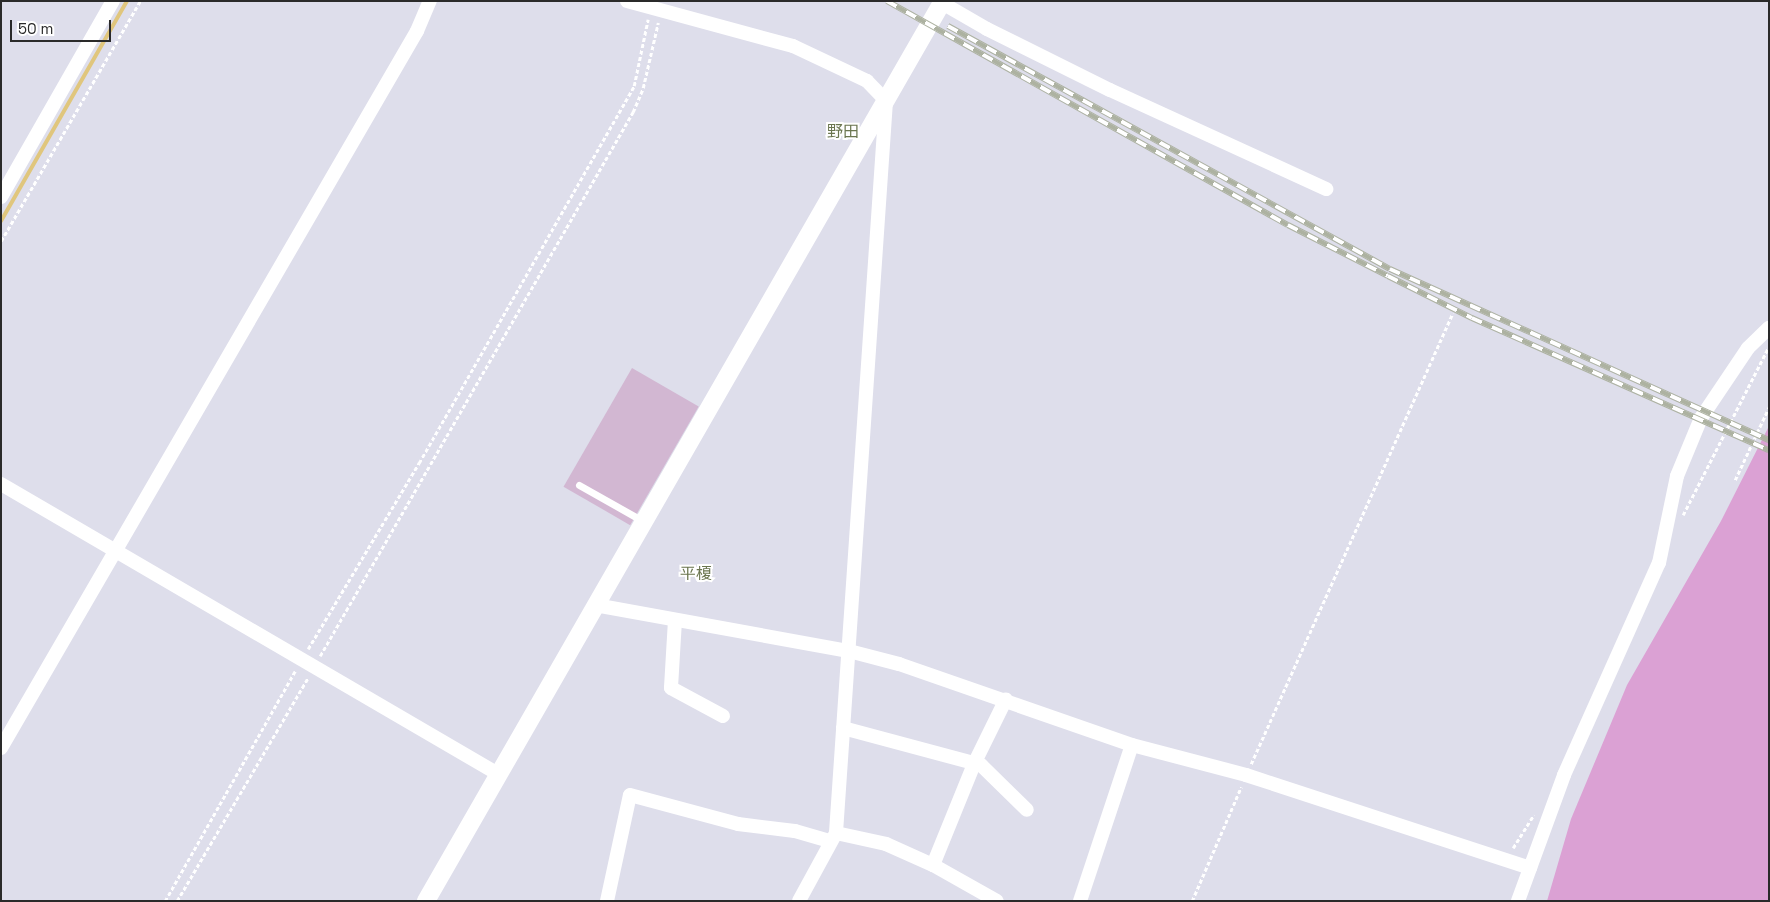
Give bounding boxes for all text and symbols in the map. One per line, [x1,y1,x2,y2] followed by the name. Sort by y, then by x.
[12,10,114,42] scale bar
[18,19,53,38] text: 50 m
[827,122,859,142] district label: 野田
[680,564,712,584] district label: 平榎

